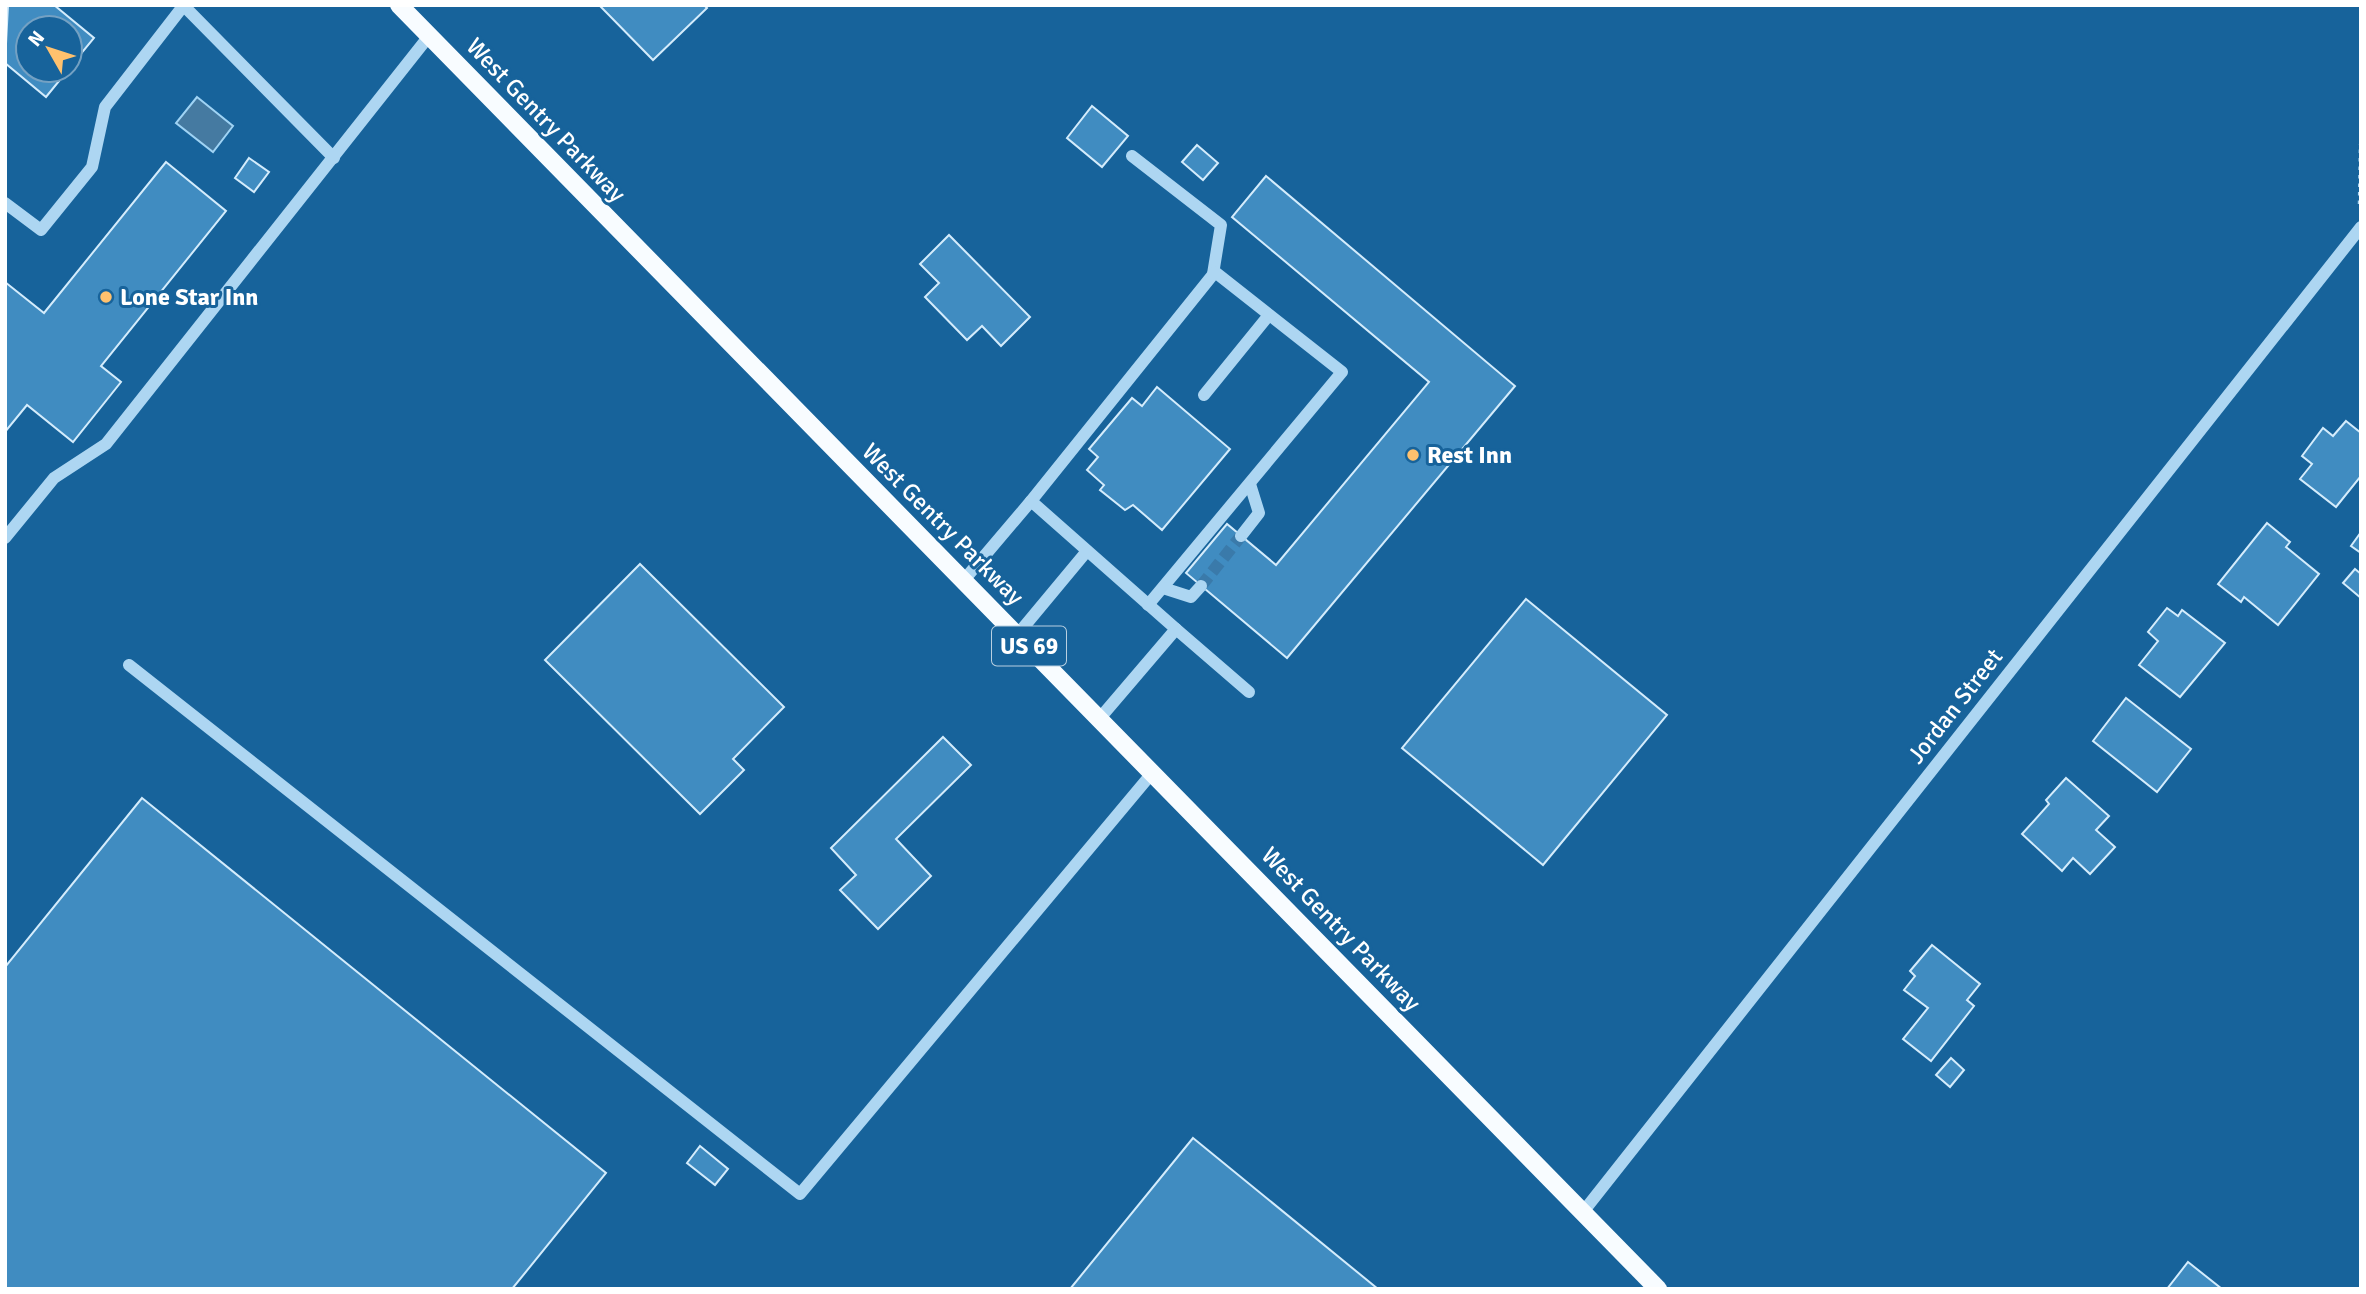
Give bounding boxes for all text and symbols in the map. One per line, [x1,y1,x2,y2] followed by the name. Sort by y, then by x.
[14,14,84,84] north arrow
[23,26,50,52] text: N
[460,32,632,208] street label: West Gentry Parkway
[120,282,258,312] place label: Lone Star Inn
[98,289,114,305] marker: Lone Star Inn
[856,437,1030,611] street label: West Gentry Parkway
[1427,440,1512,470] place label: Rest Inn
[1405,447,1421,463] marker: Rest Inn
[992,626,1066,666] road number: US 69
[1901,643,2009,769] street label: Jordan Street
[1255,841,1427,1017] street label: West Gentry Parkway

